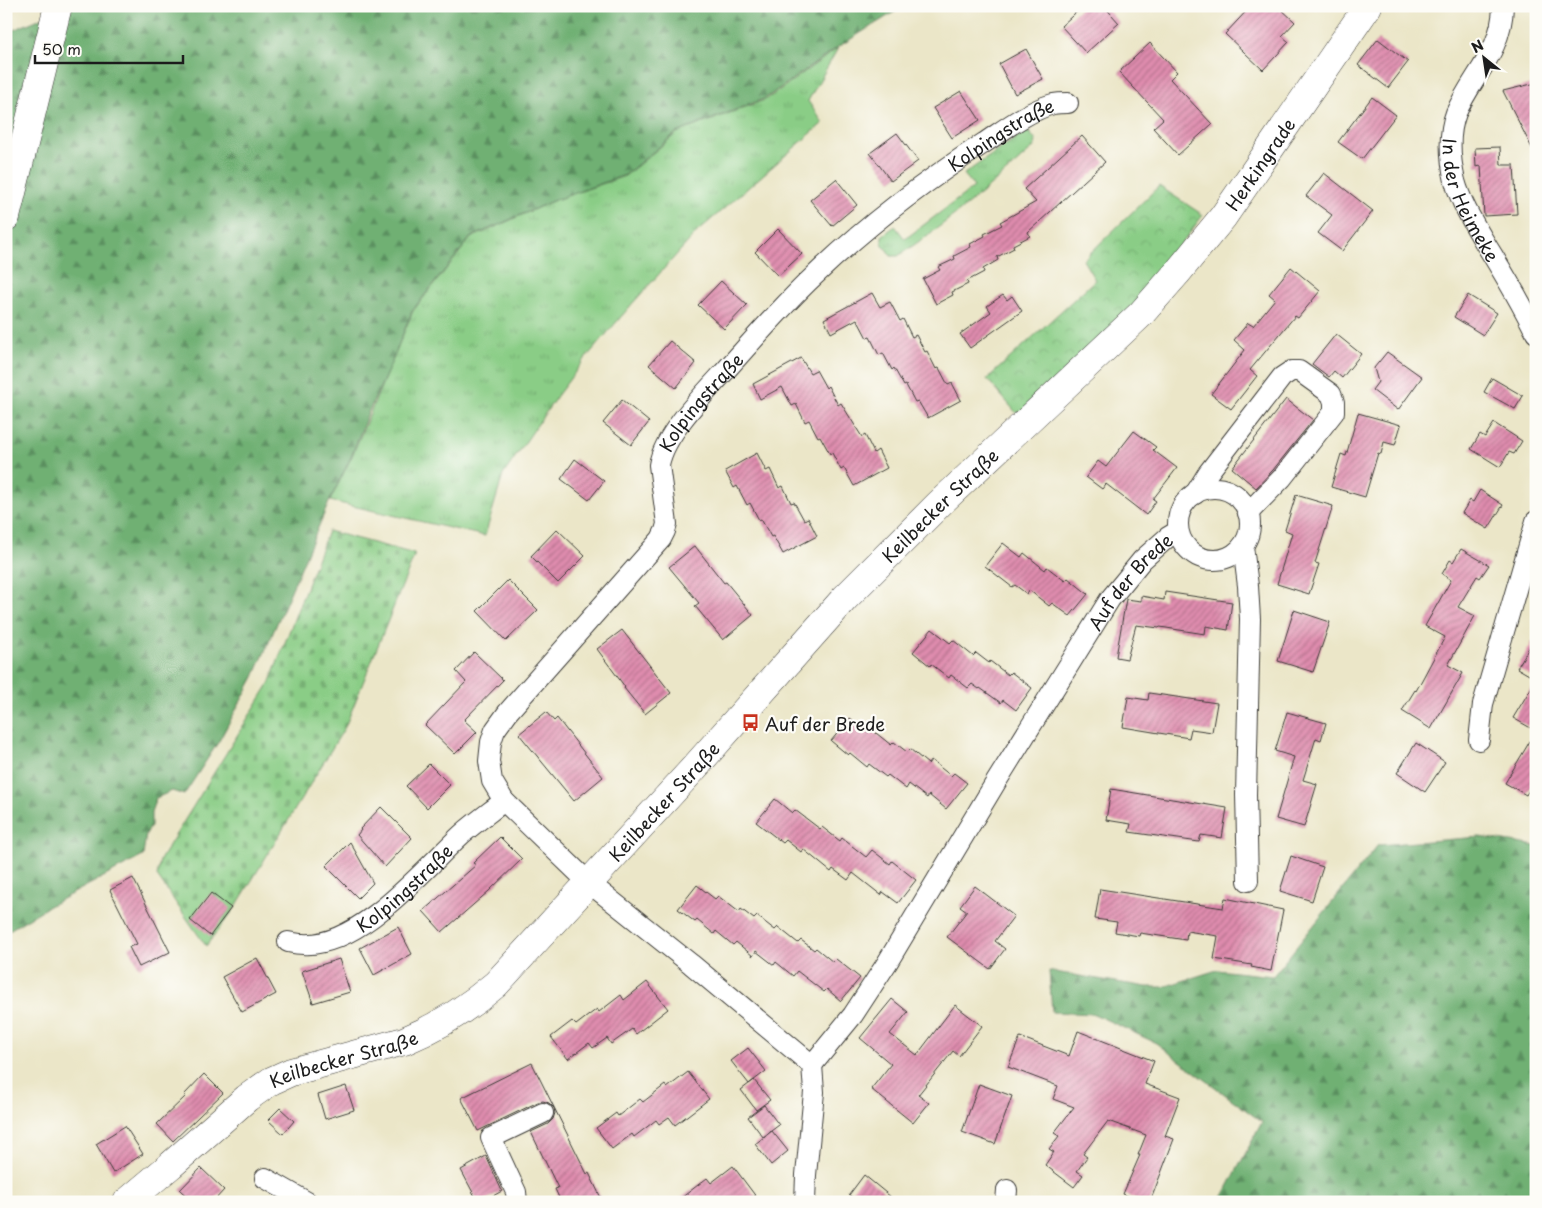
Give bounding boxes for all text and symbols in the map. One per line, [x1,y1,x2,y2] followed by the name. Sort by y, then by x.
[35,32,182,64] scale bar
[1460,32,1510,82] north arrow
[1467,34,1487,58] text: N
[42,37,81,60] text: 50 m
[942,91,1057,177] street label: Kolpingstraße
[1218,112,1301,216] street label: Herkingrade
[1437,138,1507,267] street label: In der Heimeke
[651,347,749,456] street label: Kolpingstraße
[875,442,1004,568] street label: Keilbecker Straße
[1081,526,1178,635] street label: Auf der Brede
[765,710,885,737] place label: Auf der Brede
[741,713,761,733] bus stop icon: Auf der Brede
[602,735,725,867] street label: Keilbecker Straße
[350,837,458,938] street label: Kolpingstraße
[265,1023,422,1094] street label: Keilbecker Straße

